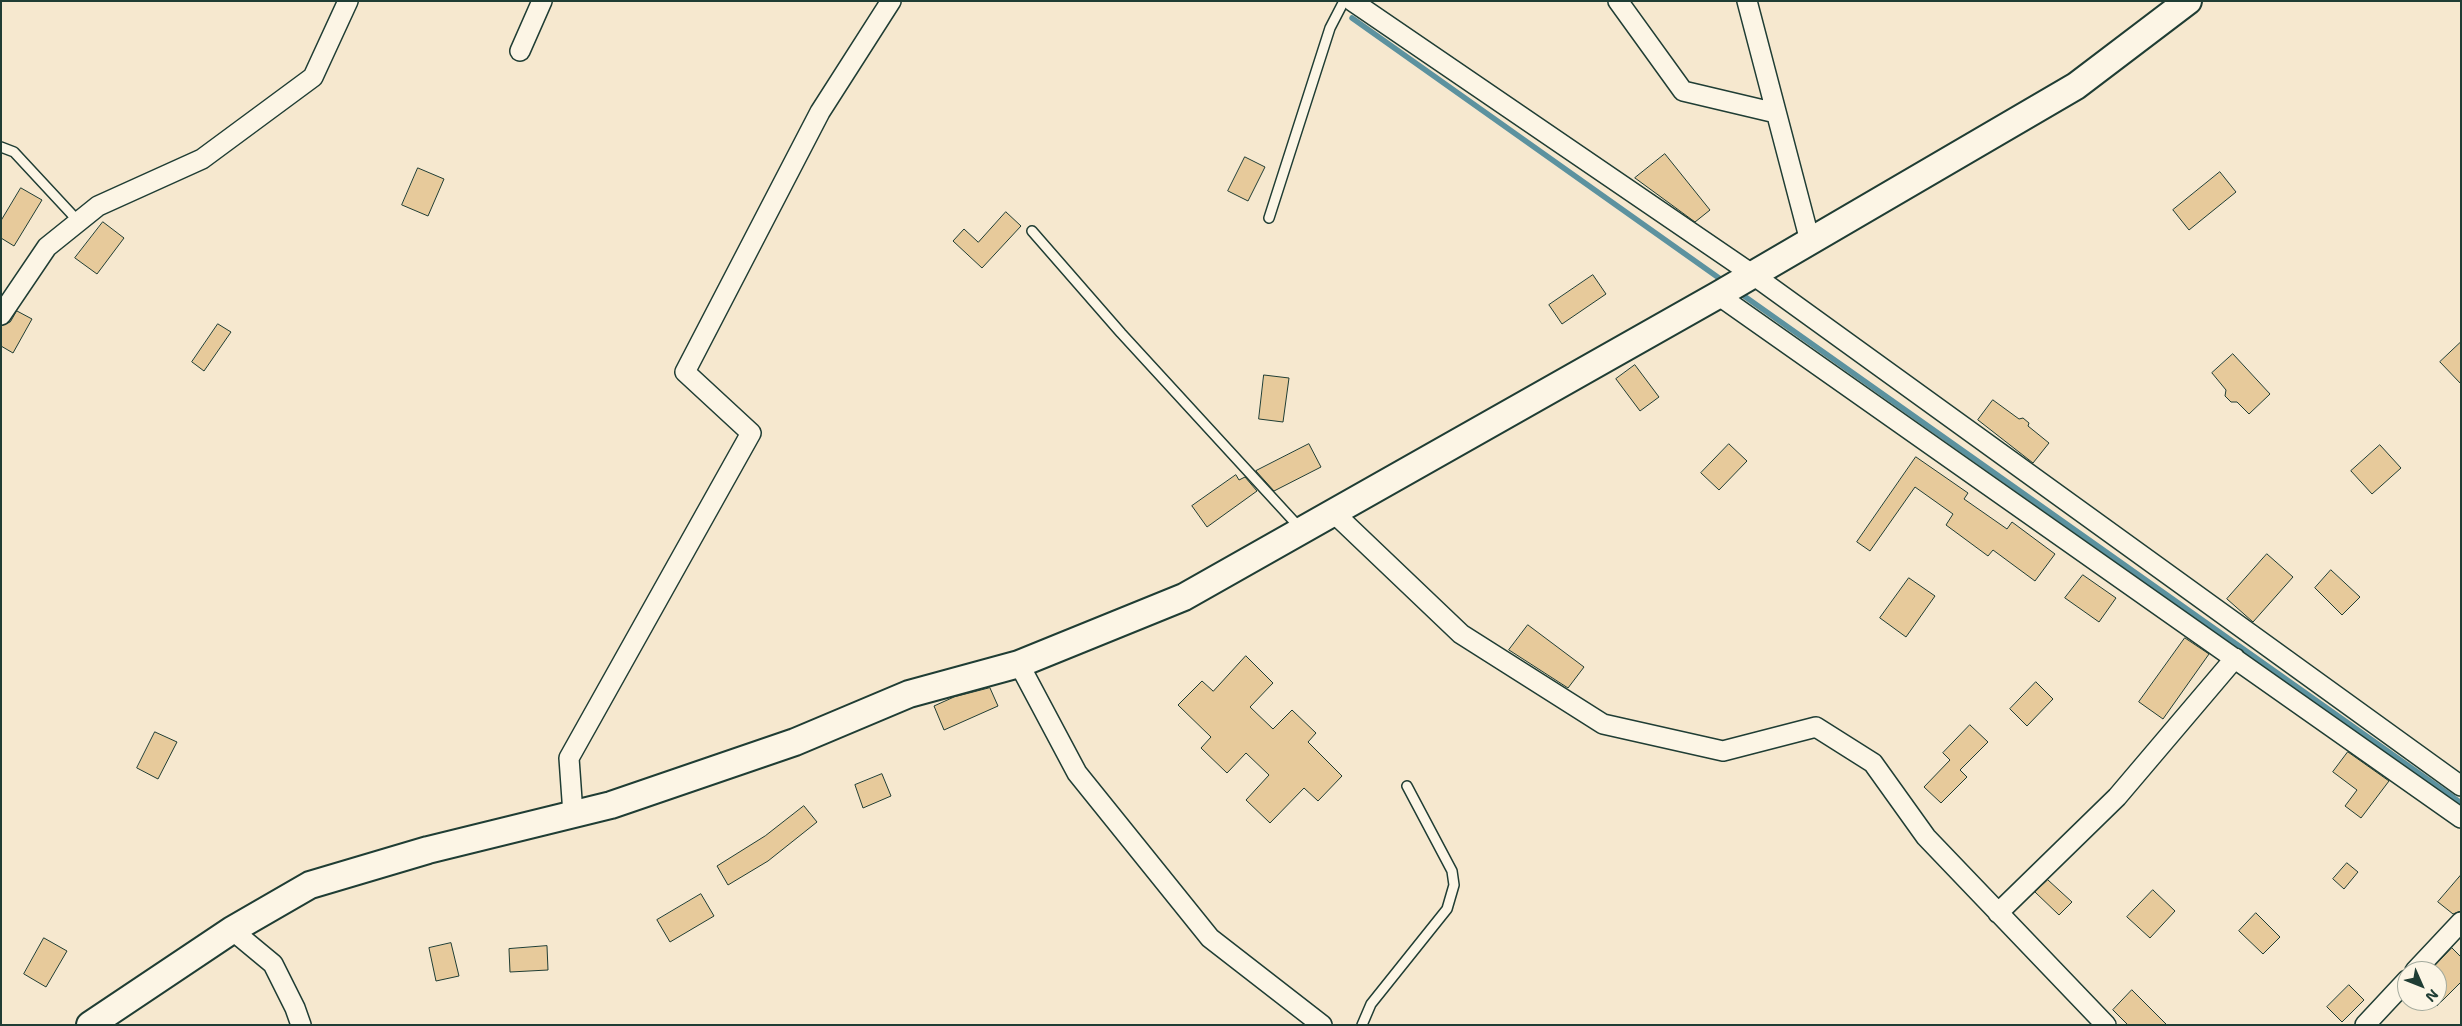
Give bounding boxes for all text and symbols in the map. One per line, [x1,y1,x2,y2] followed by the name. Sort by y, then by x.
[2397,961,2447,1011] north arrow
[2422,985,2442,1006] text: N

